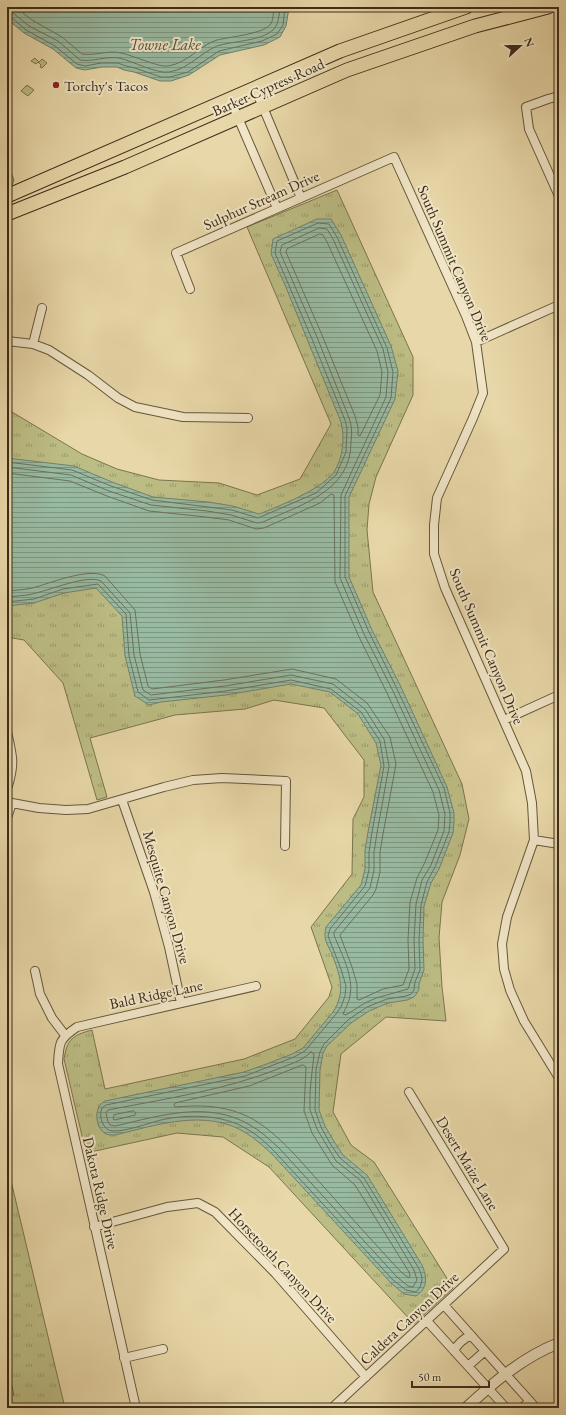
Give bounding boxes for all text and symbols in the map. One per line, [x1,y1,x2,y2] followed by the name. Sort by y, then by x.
[500,26,540,66] north arrow
[129,34,201,55] water label: Towne Lake
[521,36,537,49] text: N
[209,54,327,120] street label: Barker Cypress Road
[64,76,148,95] place label: Torchy's Tacos
[51,80,61,90] marker: Torchy's Tacos
[200,166,322,234] street label: Sulphur Stream Drive
[413,182,497,344] street label: South Summit Canyon Drive
[445,565,529,727] street label: South Summit Canyon Drive
[139,828,195,966] street label: Mesquite Canyon Drive
[108,975,204,1013] street label: Bald Ridge Lane
[432,1112,504,1214] street label: Desert Maize Lane
[79,1135,123,1251] street label: Dakota Ridge Drive
[225,1203,341,1327] street label: Horsetooth Canyon Drive
[356,1267,462,1369] street label: Caldera Canyon Drive
[412,1363,489,1389] scale bar
[418,1369,442,1385] text: 50 m

